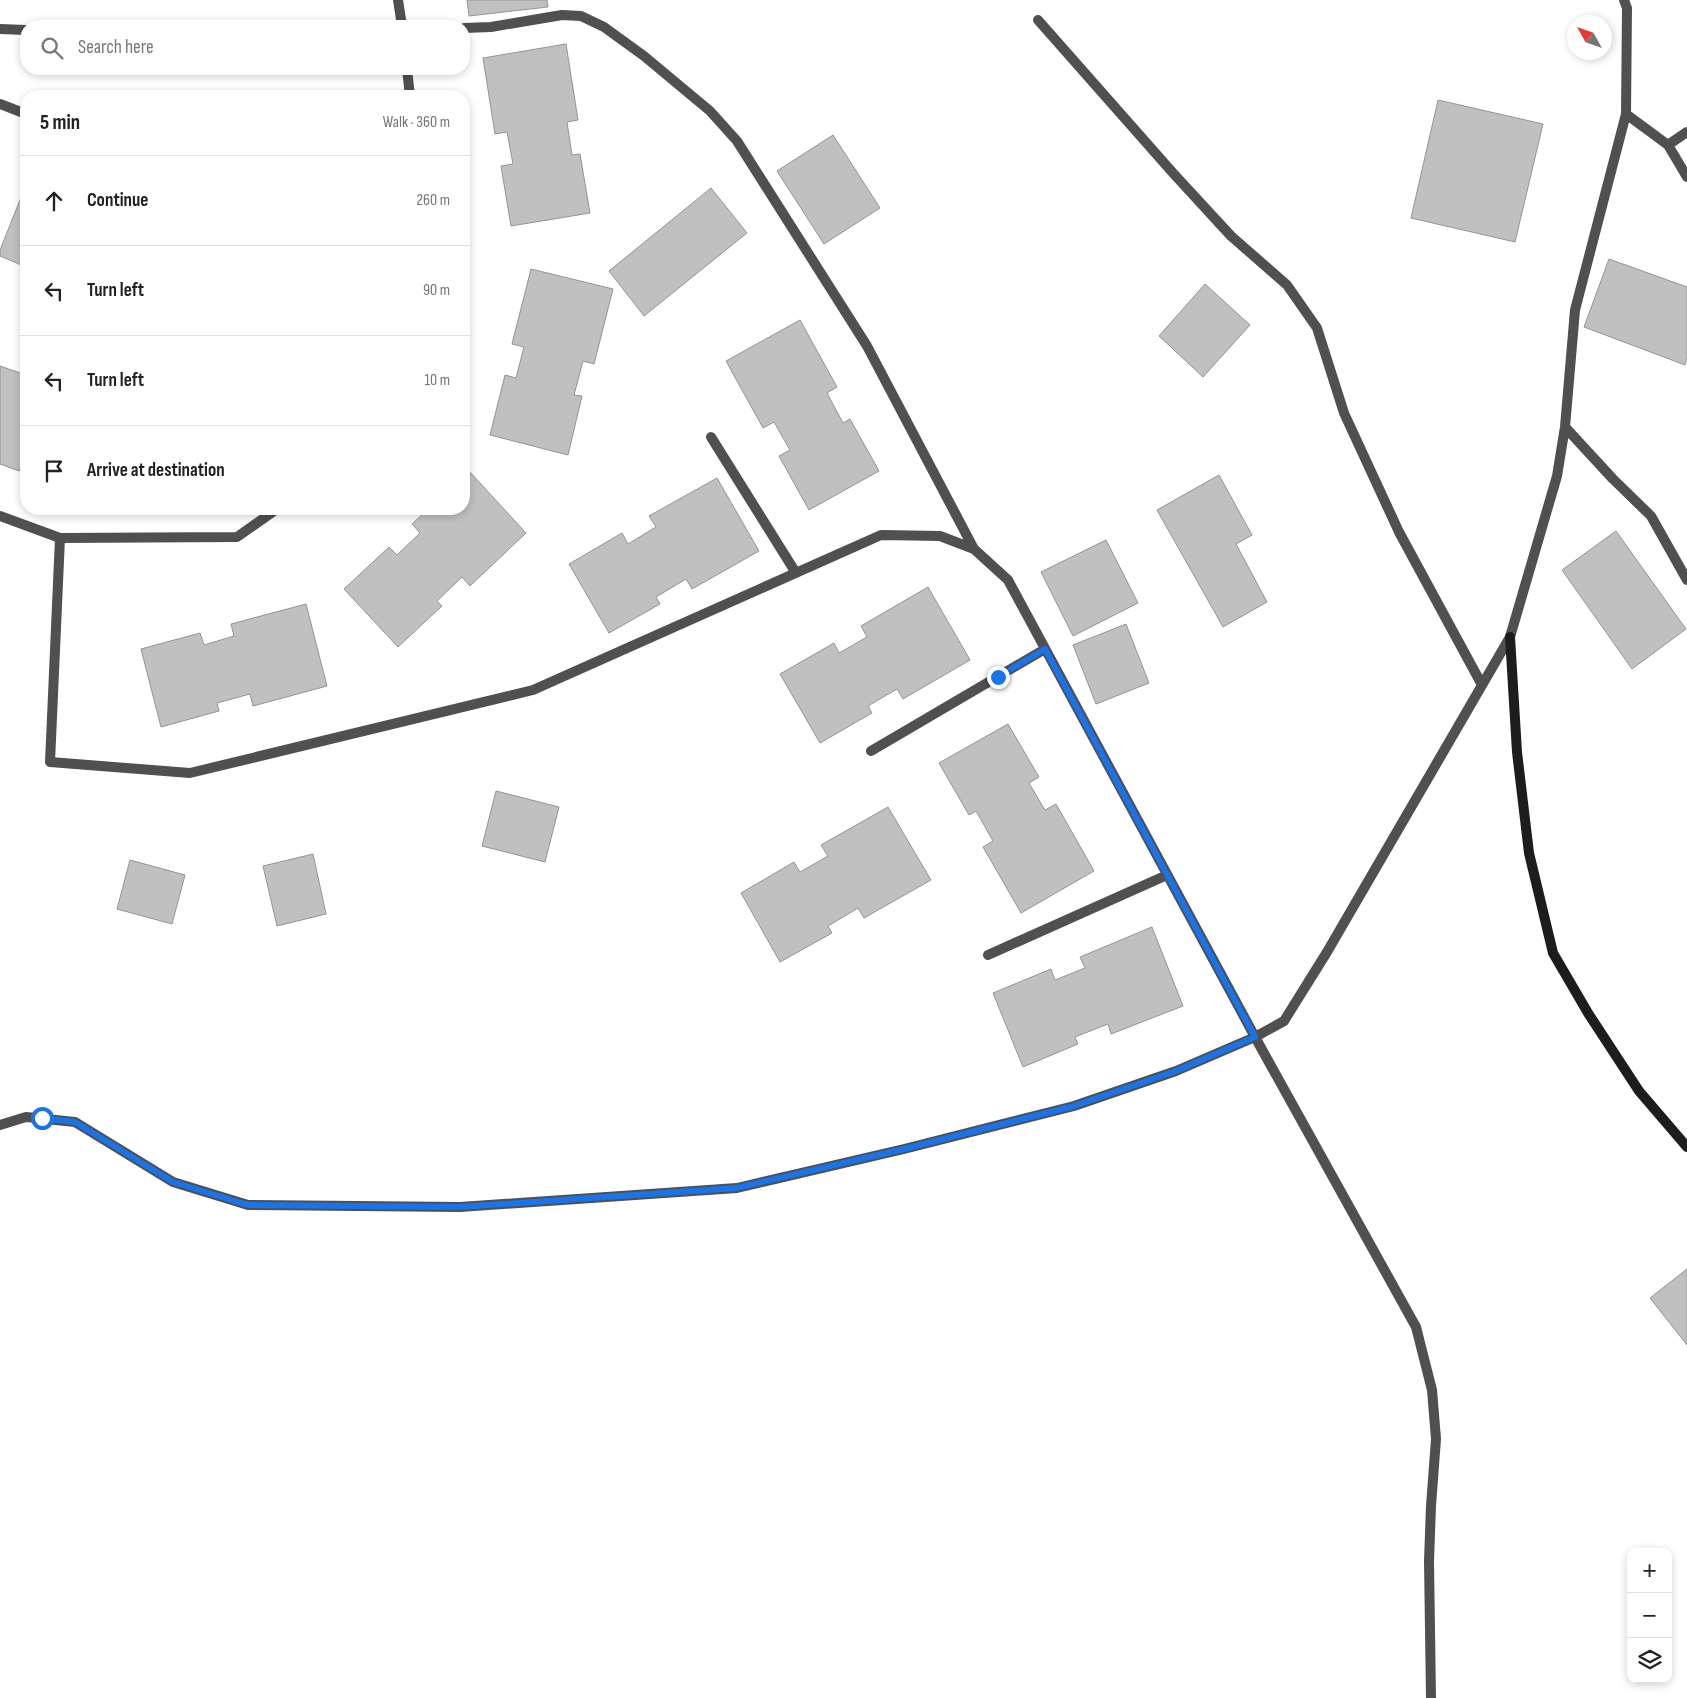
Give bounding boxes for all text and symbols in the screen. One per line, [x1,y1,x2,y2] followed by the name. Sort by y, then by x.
[1567,15,1612,60] north arrow
[20,20,470,75] search box
[38,34,66,62] icon: search
[78,36,154,59] text: Search here
[40,110,80,135] text: 5 min
[383,113,450,132] text: Walk · 360 m
[40,187,68,215] icon: ahead
[87,189,148,212] text: Continue
[416,191,450,210] text: 260 m
[40,277,68,305] icon: left
[87,279,144,302] text: Turn left
[423,281,450,300] text: 90 m
[40,367,68,395] icon: left
[87,369,144,392] text: Turn left
[424,371,450,390] text: 10 m
[40,457,68,485] icon: arrive
[87,459,225,482] text: Arrive at destination
[987,666,1010,689] route end
[31,1107,54,1130] route start
[1627,1548,1672,1683] map controls
[1627,1548,1672,1593] button: +
[1627,1593,1672,1638] button: −
[1627,1638,1672,1683] button: layers

